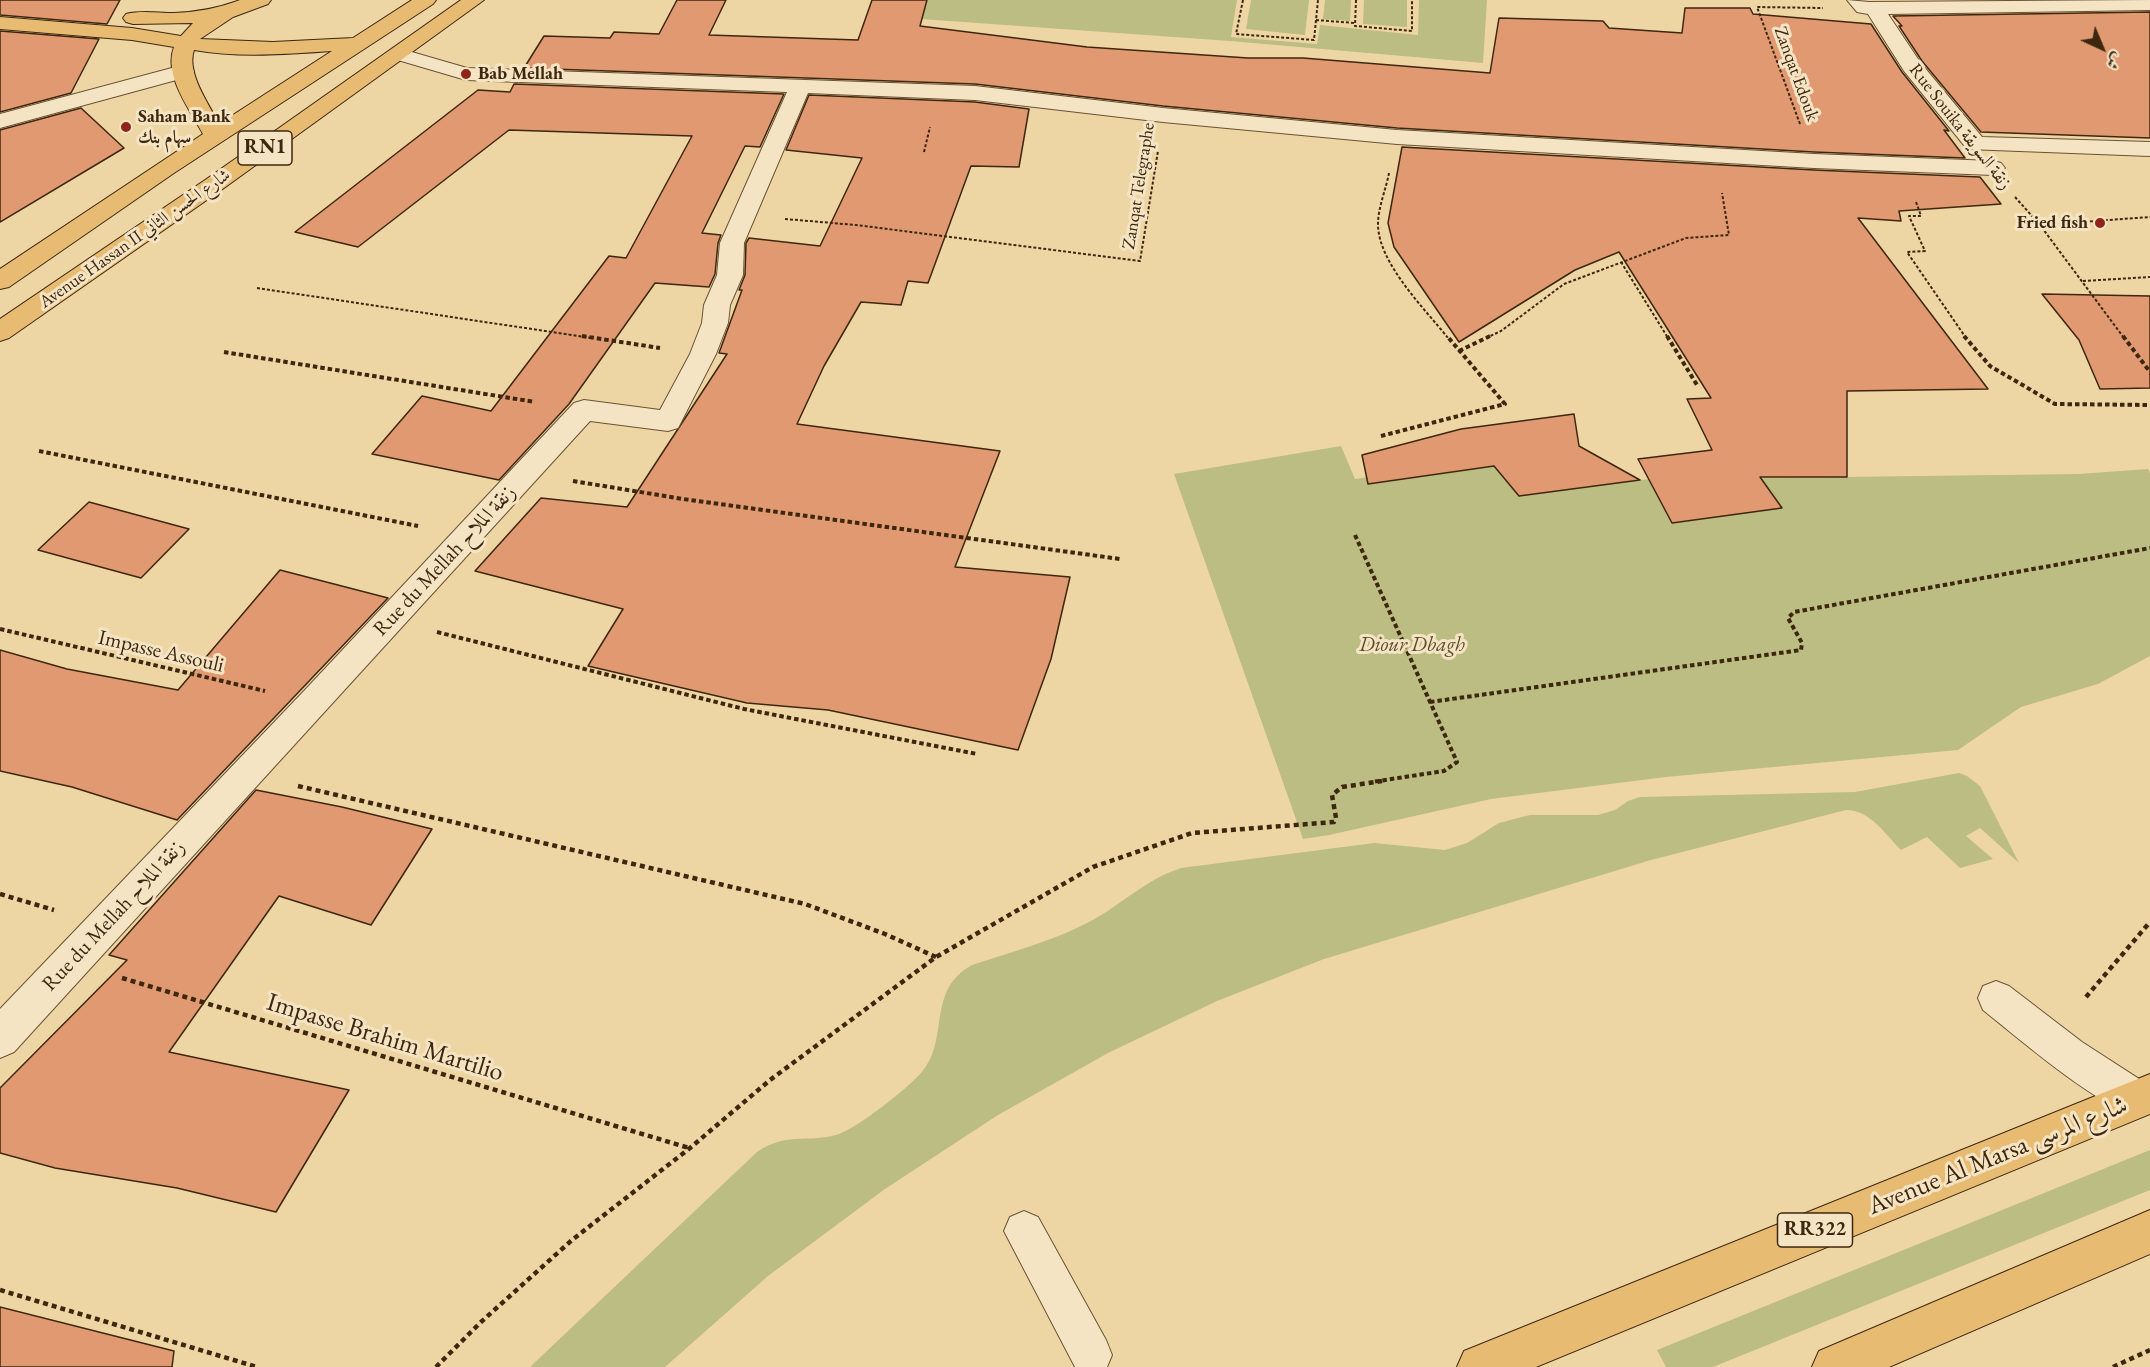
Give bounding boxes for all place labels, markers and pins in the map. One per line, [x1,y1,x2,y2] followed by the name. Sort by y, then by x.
[478,63,563,85] place label: Bab Mellah
[459,67,473,81] marker: Bab Mellah
[138,106,231,148] place label: Saham Bank سهام بنك
[119,120,133,134] marker: Saham Bank سهام بنك
[2017,212,2088,234] place label: Fried fish
[2093,216,2107,230] marker: Fried fish

